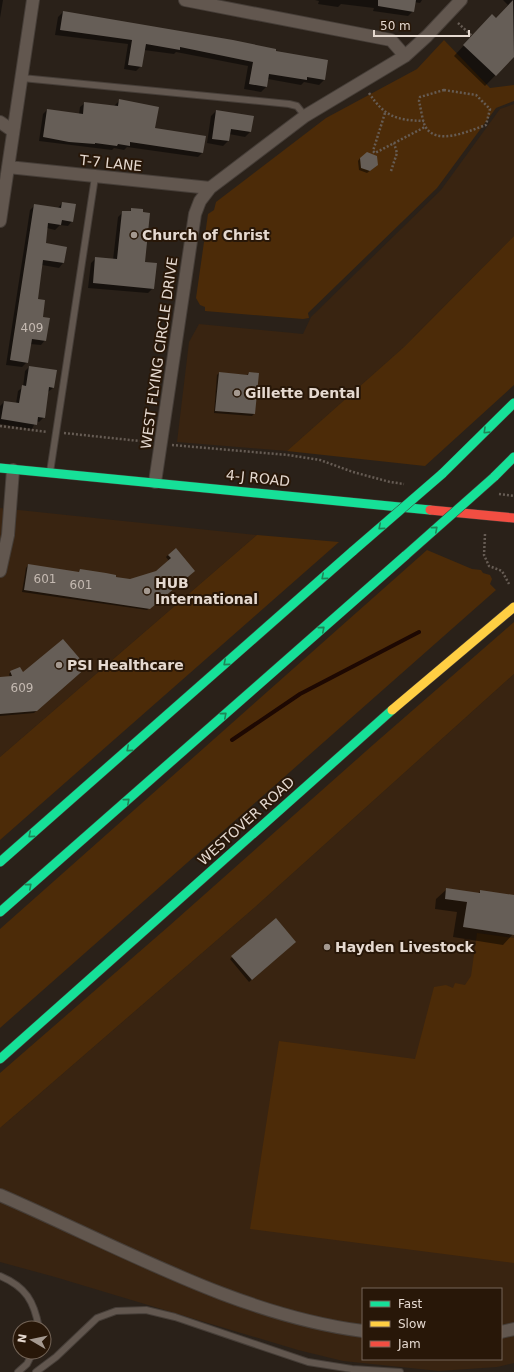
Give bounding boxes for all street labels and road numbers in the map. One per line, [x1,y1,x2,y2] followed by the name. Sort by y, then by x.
[78,152,143,174] street label: T-7 LANE
[138,256,180,450] street label: WEST FLYING CIRCLE DRIVE
[225,467,291,489] street label: 4-J ROAD
[194,773,298,869] street label: WESTOVER ROAD

